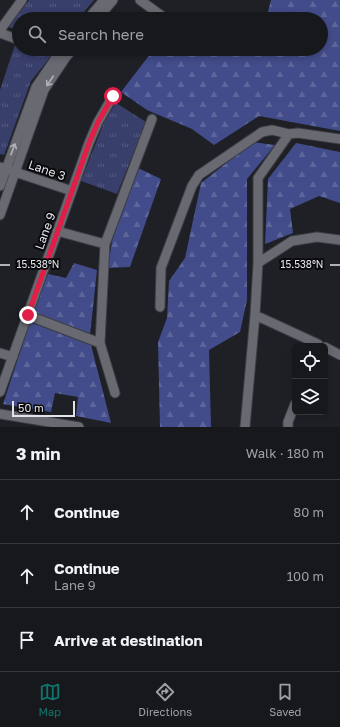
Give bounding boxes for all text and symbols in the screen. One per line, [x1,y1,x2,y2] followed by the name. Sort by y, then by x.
[12,12,328,56] search box
[26,23,48,45] icon: search
[58,25,144,43] text: Search here
[46,75,54,86] one-way arrow
[104,87,122,105] route start
[10,143,18,155] one-way arrow
[27,157,67,183] street label: Lane 3
[31,210,59,252] street label: Lane 9
[17,258,59,270] text: 15.538°N
[281,258,323,270] text: 15.538°N
[19,306,37,324] route end
[292,343,328,415] map controls
[292,343,328,379] button: locate
[292,379,328,415] button: layers
[12,399,75,418] scale bar
[18,401,44,414] text: 50 m
[16,443,60,464] text: 3 min
[246,445,324,461] text: Walk · 180 m
[16,501,38,523] icon: ahead
[54,503,120,521] text: Continue
[293,504,324,520] text: 80 m
[54,559,120,577] text: Continue
[16,565,38,587] icon: ahead
[287,568,324,584] text: 100 m
[54,577,96,593] text: Lane 9
[16,629,38,651] icon: arrive
[54,631,203,649] text: Arrive at destination
[39,681,61,718] tab: Map
[138,681,192,718] tab: Directions
[269,681,301,718] tab: Saved

